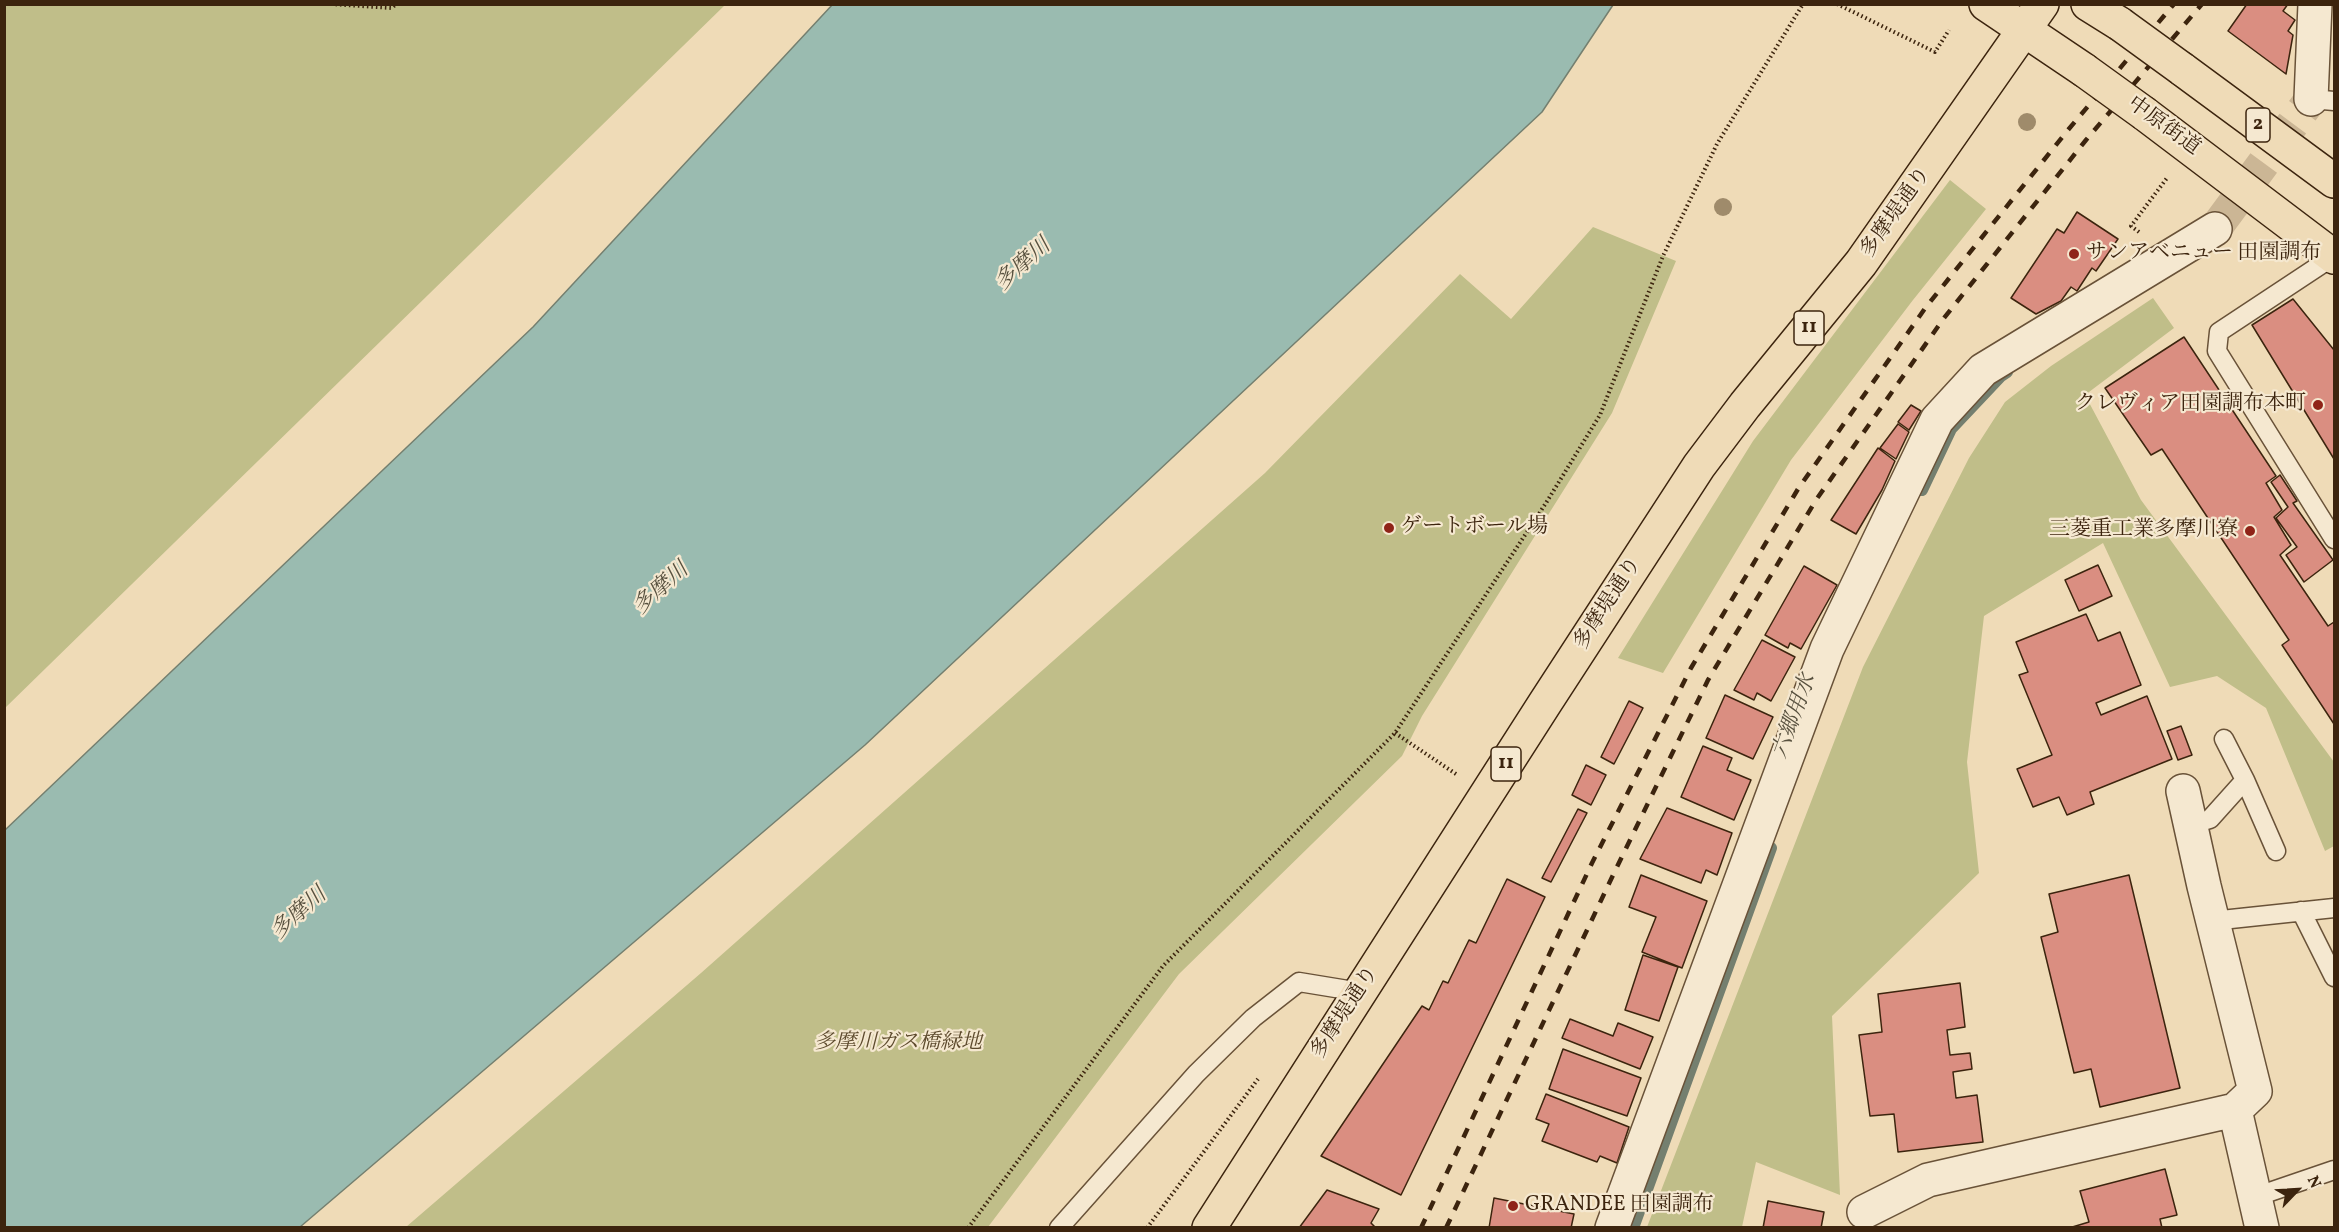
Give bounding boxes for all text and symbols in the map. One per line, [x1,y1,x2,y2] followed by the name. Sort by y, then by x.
[2122,92,2204,162] street label: 中原街道
[2246,108,2270,142] road number: 2
[1857,163,1937,263] street label: 多摩堤通り
[991,234,1057,298] water label: 多摩川
[2086,241,2321,267] place label: サンアベニュー 田園調布
[2067,247,2081,261] marker: サンアベニュー 田園調布
[1794,311,1824,345] road number: 11
[2075,392,2306,418] place label: クレヴィア田園調布本町
[2311,398,2325,412] marker: クレヴィア田園調布本町
[1401,515,1548,541] place label: ゲートボール場
[2049,518,2238,544] place label: 三菱重工業多摩川寮
[1382,521,1396,535] marker: ゲートボール場
[2243,524,2257,538] marker: 三菱重工業多摩川寮
[1570,553,1648,655] street label: 多摩堤通り
[629,558,695,622] water label: 多摩川
[1769,671,1823,763] water label: 六郷用水
[1491,747,1521,781] road number: 11
[267,883,333,947] water label: 多摩川
[1307,962,1385,1064] street label: 多摩堤通り
[814,1031,982,1057] park label: 多摩川ガス橋緑地
[2267,1160,2327,1220] north arrow
[2301,1172,2326,1192] text: N
[1525,1193,1714,1219] place label: GRANDEE 田園調布
[1506,1199,1520,1213] marker: GRANDEE 田園調布

